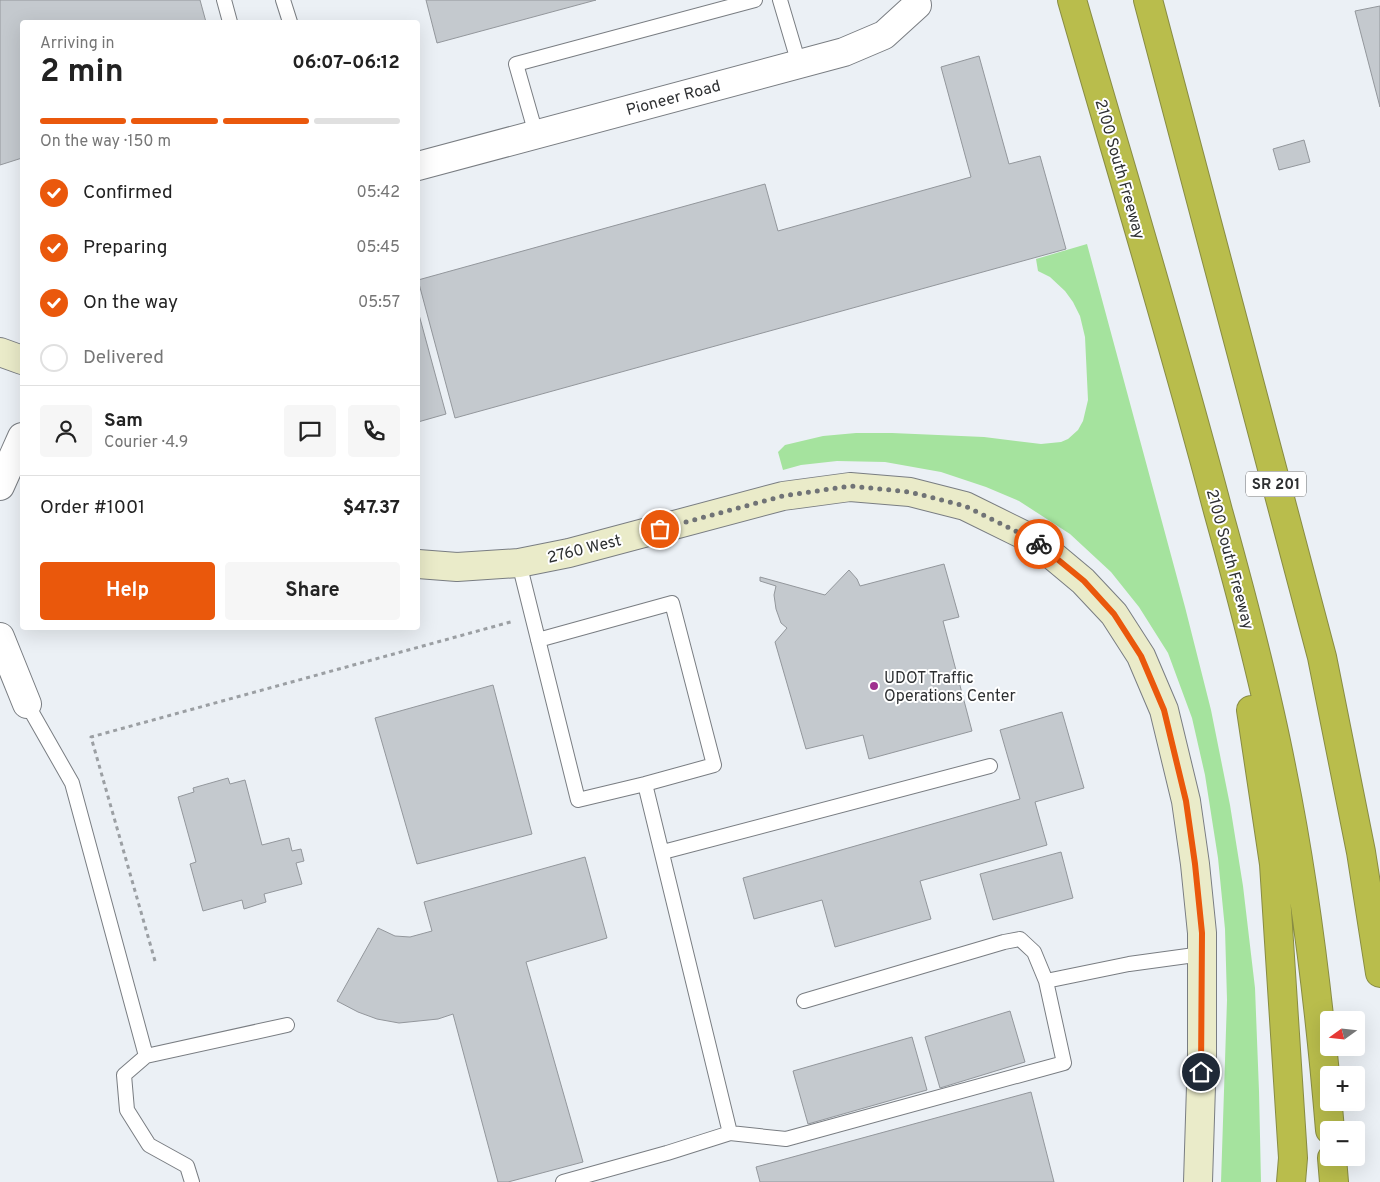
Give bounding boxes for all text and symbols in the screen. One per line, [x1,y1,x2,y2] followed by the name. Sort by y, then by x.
[40,34,115,54] text: Arriving in
[292,51,400,75] text: 06:07–06:12
[40,53,124,93] text: 2 min
[624,77,723,121] street label: Pioneer Road
[1090,97,1149,242] street label: 2100 South Freeway
[40,132,171,152] text: On the way · 150 m
[40,179,68,207] icon: check
[83,181,173,205] text: Confirmed
[356,183,400,203] text: 05:42
[40,234,68,262] icon: check
[83,236,167,260] text: Preparing
[356,238,400,258] text: 05:45
[40,289,68,317] icon: check
[83,291,178,315] text: On the way
[358,293,400,313] text: 05:57
[83,346,164,370] text: Delivered
[40,405,92,457] button: person
[284,405,336,457] button: chat
[348,405,400,457] button: phone
[104,409,143,433] text: Sam
[104,433,188,453] text: Courier · 4.9
[1246,472,1306,496] road number: SR 201
[1201,487,1257,632] street label: 2100 South Freeway
[40,496,145,520] text: Order #1001
[343,496,400,520] text: $47.37
[639,508,681,550] pin
[646,515,674,543] icon: bag
[1014,519,1064,569] courier
[1025,530,1053,558] icon: bike
[545,531,623,569] street label: 2760 West
[40,562,215,620] button: Help
[225,562,400,620] button: Share
[884,669,1016,707] place label: UDOT Traffic Operations Center
[868,680,880,692] marker: UDOT Traffic Operations Center
[1320,1011,1365,1056] north arrow
[1320,1011,1365,1166] map controls
[1180,1051,1222,1093] pin
[1187,1058,1215,1086] icon: home
[1320,1066,1365,1111] button: +
[1320,1121,1365,1166] button: −

